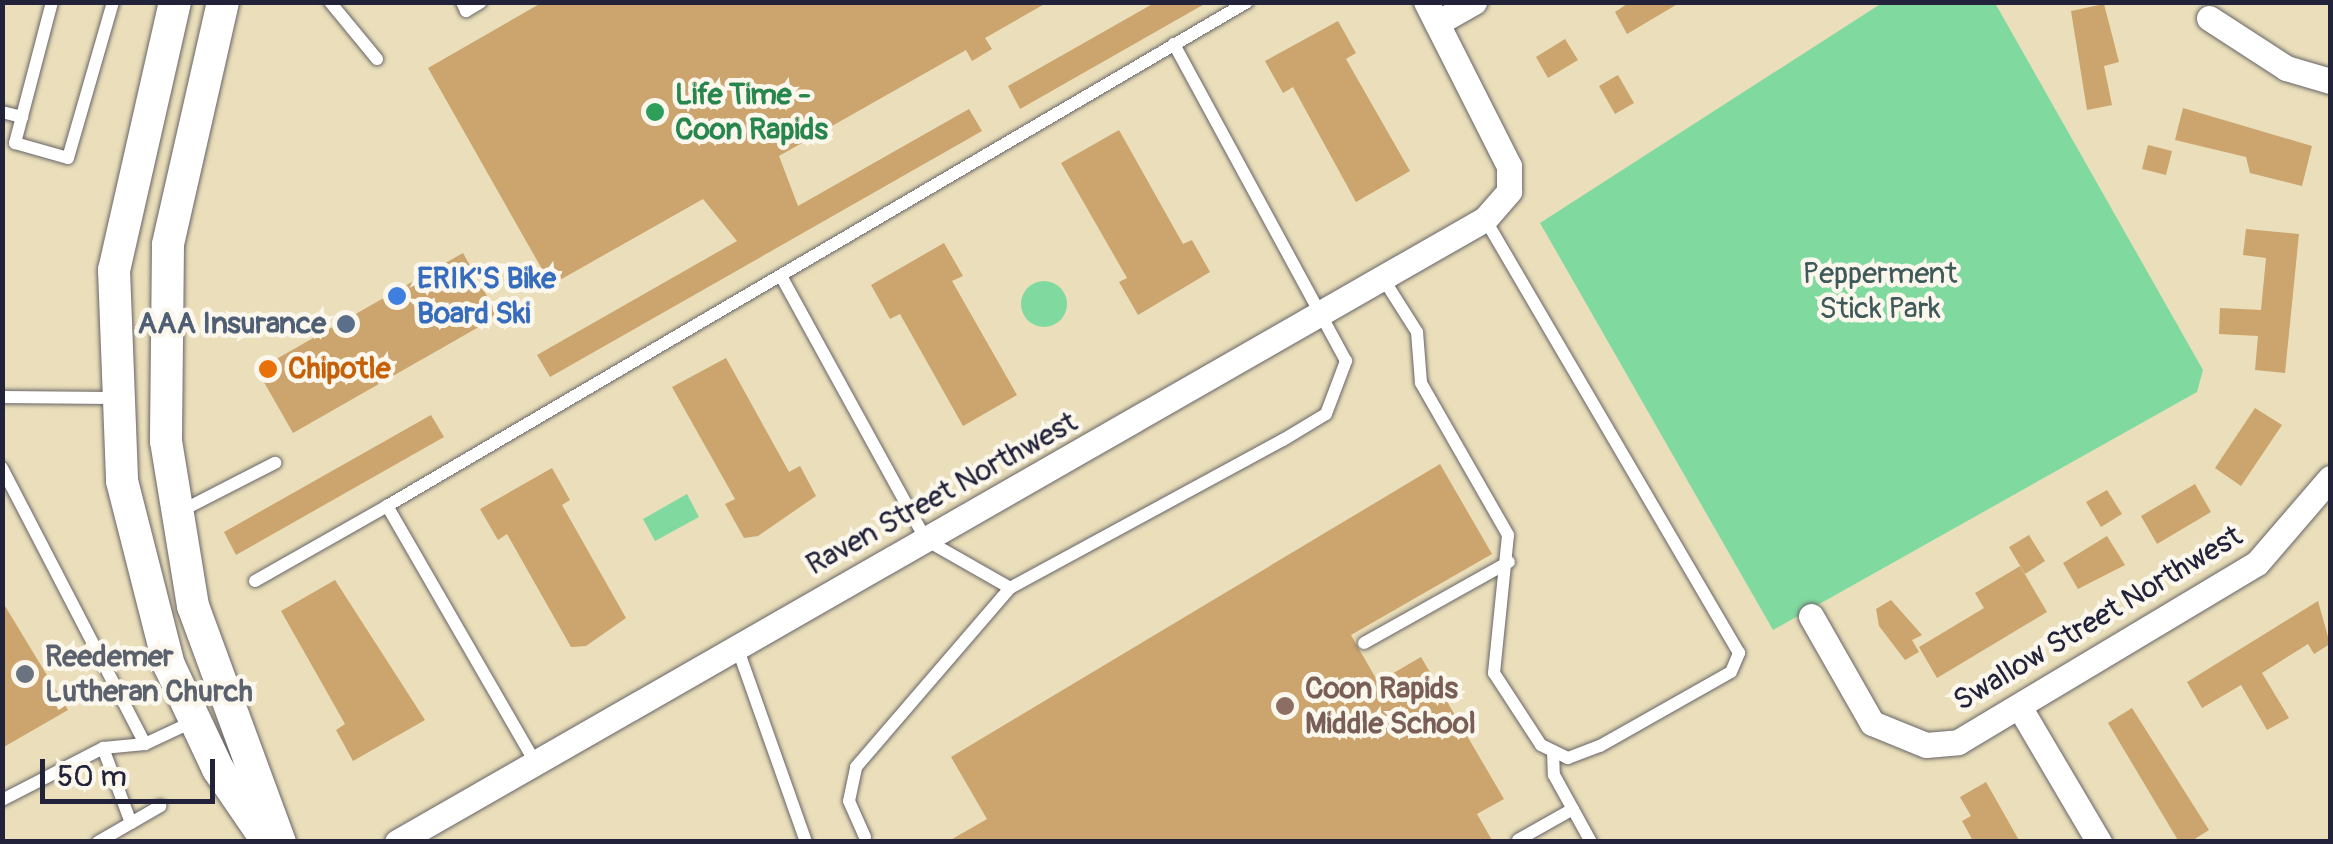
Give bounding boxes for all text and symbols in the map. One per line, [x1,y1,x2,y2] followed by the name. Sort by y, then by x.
[675,77,828,148] place label: Life Time - Coon Rapids
[644,101,666,123] marker: Life Time - Coon Rapids
[1803,256,1957,326] park label: Pepperment Stick Park
[417,261,556,332] place label: ERIK'S Bike Board Ski
[386,285,408,307] marker: ERIK'S Bike Board Ski
[138,306,326,342] place label: AAA Insurance
[335,313,357,335] marker: AAA Insurance
[288,351,391,387] place label: Chipotle
[257,358,279,380] marker: Chipotle
[800,405,1084,583] street label: Raven Street Northwest
[1947,519,2249,719] street label: Swallow Street Northwest
[45,639,253,710] place label: Reedemer Lutheran Church
[14,663,36,685] marker: Reedemer Lutheran Church
[1305,671,1476,742] place label: Coon Rapids Middle School
[1274,695,1296,717] marker: Coon Rapids Middle School
[45,739,220,801] scale bar
[57,758,127,795] text: 50 m

